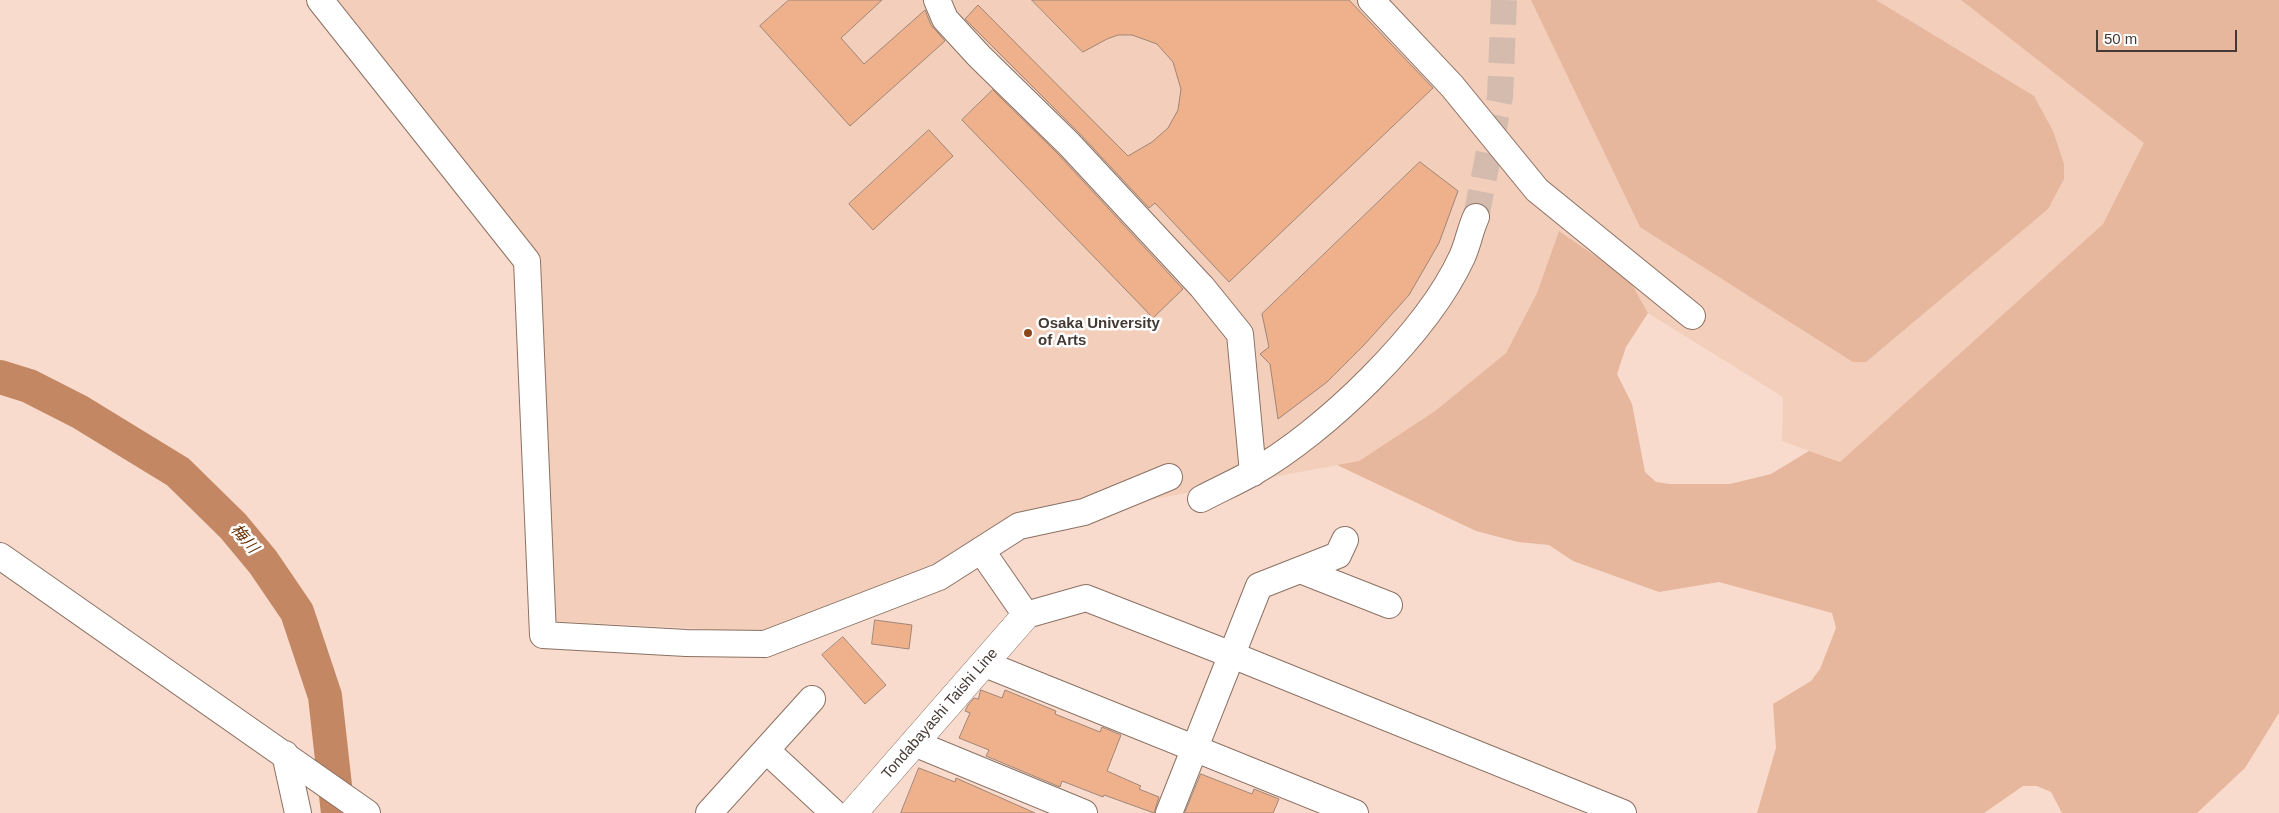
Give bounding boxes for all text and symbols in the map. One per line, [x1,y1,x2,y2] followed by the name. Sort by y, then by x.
[2099,20,2240,52] scale bar
[2104,30,2137,47] text: 50 m
[1038,315,1160,350] place label: Osaka University of Arts
[1022,327,1034,339] marker: Osaka University of Arts
[226,521,262,557] water label: 梅川
[878,645,1002,783] street label: Tondabayashi Taishi Line

